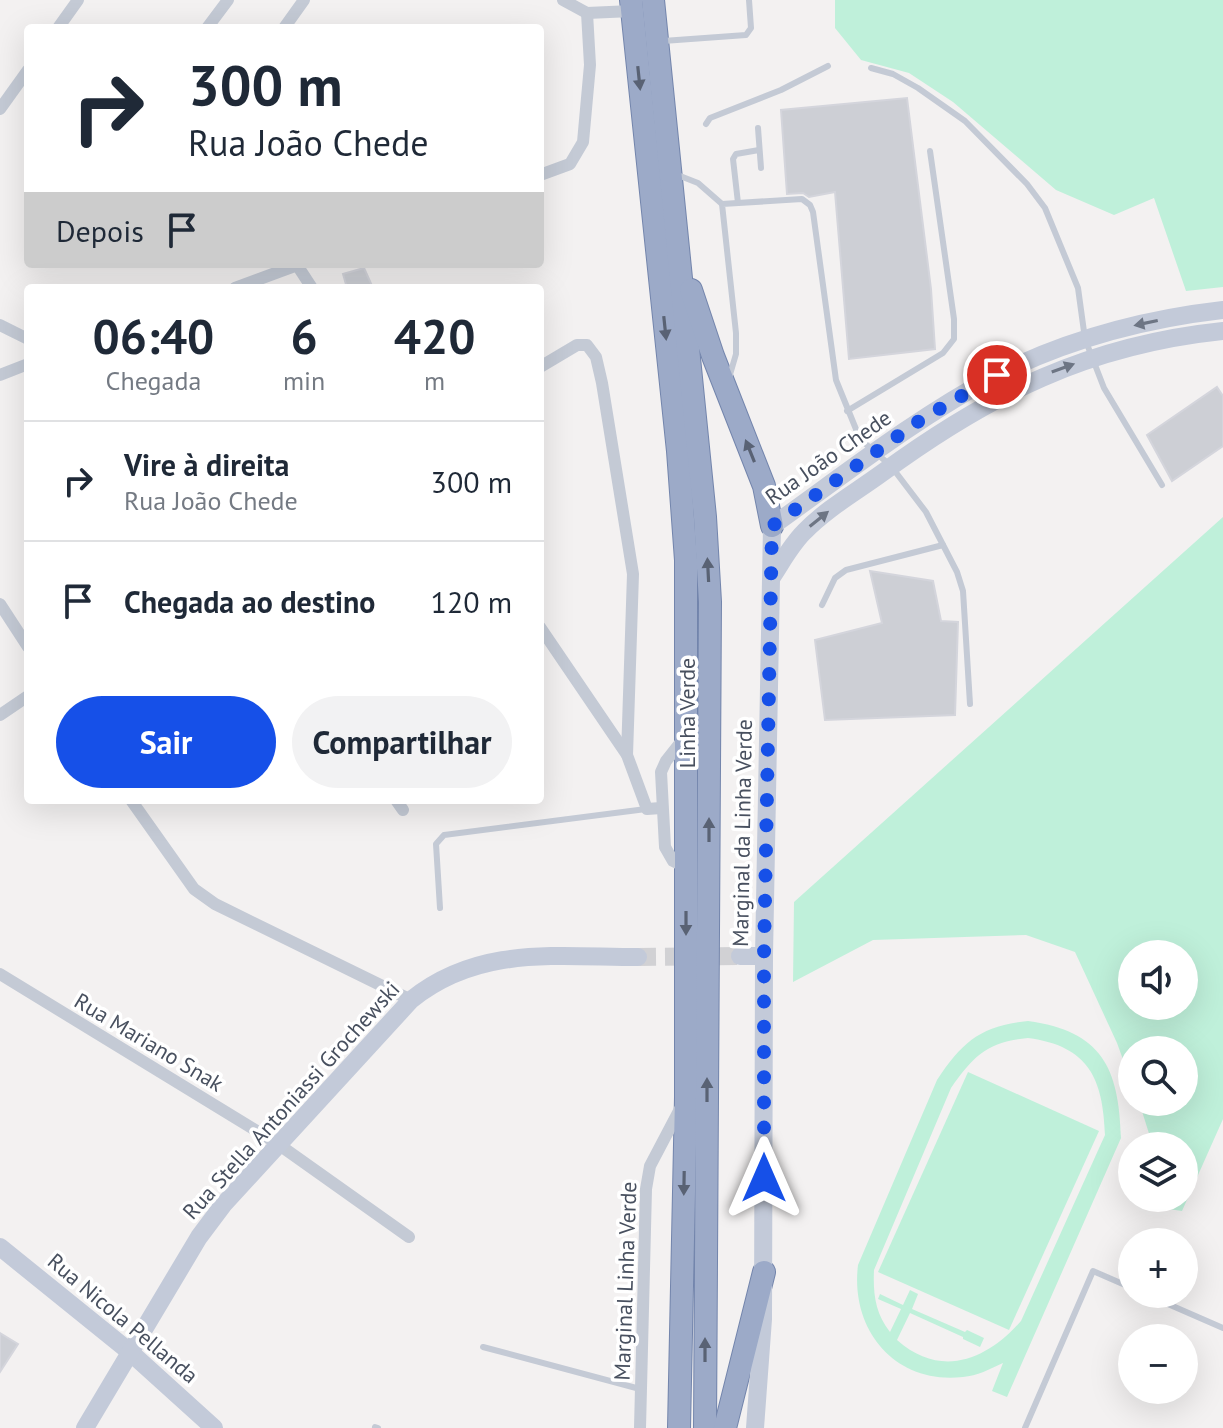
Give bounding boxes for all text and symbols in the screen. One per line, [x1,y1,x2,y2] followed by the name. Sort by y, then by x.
[188,49,343,121] text: 300 m
[56,56,160,160] icon: right
[632,66,645,91] one-way arrow
[188,119,429,166] text: Rua João Chede
[160,208,204,252] icon: arrive
[56,211,144,250] text: Depois
[93,305,214,367] text: 06:40
[290,305,318,367] text: 6
[394,305,475,367] text: 420
[658,316,671,341] one-way arrow
[1133,317,1158,330] one-way arrow
[963,341,1031,409] pin
[975,353,1019,397] icon: arrive
[1051,361,1075,374] one-way arrow
[106,364,201,397] text: Chegada
[283,364,325,397] text: min
[424,364,445,397] text: m
[760,403,896,511] street label: Rua João Chede
[743,439,756,463] one-way arrow
[124,445,289,484] text: Vire à direita
[56,459,100,503] icon: right
[431,462,512,501] text: 300 m
[124,484,298,517] text: Rua João Chede
[809,511,829,528] one-way arrow
[701,557,714,582] one-way arrow
[56,579,100,623] icon: arrive
[124,582,375,621] text: Chegada ao destino
[431,582,512,621] text: 120 m
[673,658,701,768] street label: Linha Verde
[56,696,276,788] button: Sair
[292,696,512,788] button: Compartilhar
[726,719,758,947] street label: Marginal da Linha Verde
[703,817,715,842] one-way arrow
[680,911,693,936] one-way arrow
[1118,940,1198,1404] map controls
[1118,940,1198,1020] button: sound
[177,975,405,1225] street label: Rua Stella Antoniassi Grochewski
[69,986,229,1098] street label: Rua Mariano Snak
[1118,1036,1198,1116] button: search
[701,1077,713,1102] one-way arrow
[1118,1132,1198,1212] button: layers
[722,1136,806,1220] position arrow
[678,1171,690,1196] one-way arrow
[608,1181,642,1381] street label: Marginal Linha Verde
[1118,1228,1198,1308] button: +
[42,1247,204,1389] street label: Rua Nicola Pellanda
[1118,1324,1198,1404] button: −
[699,1337,712,1362] one-way arrow

